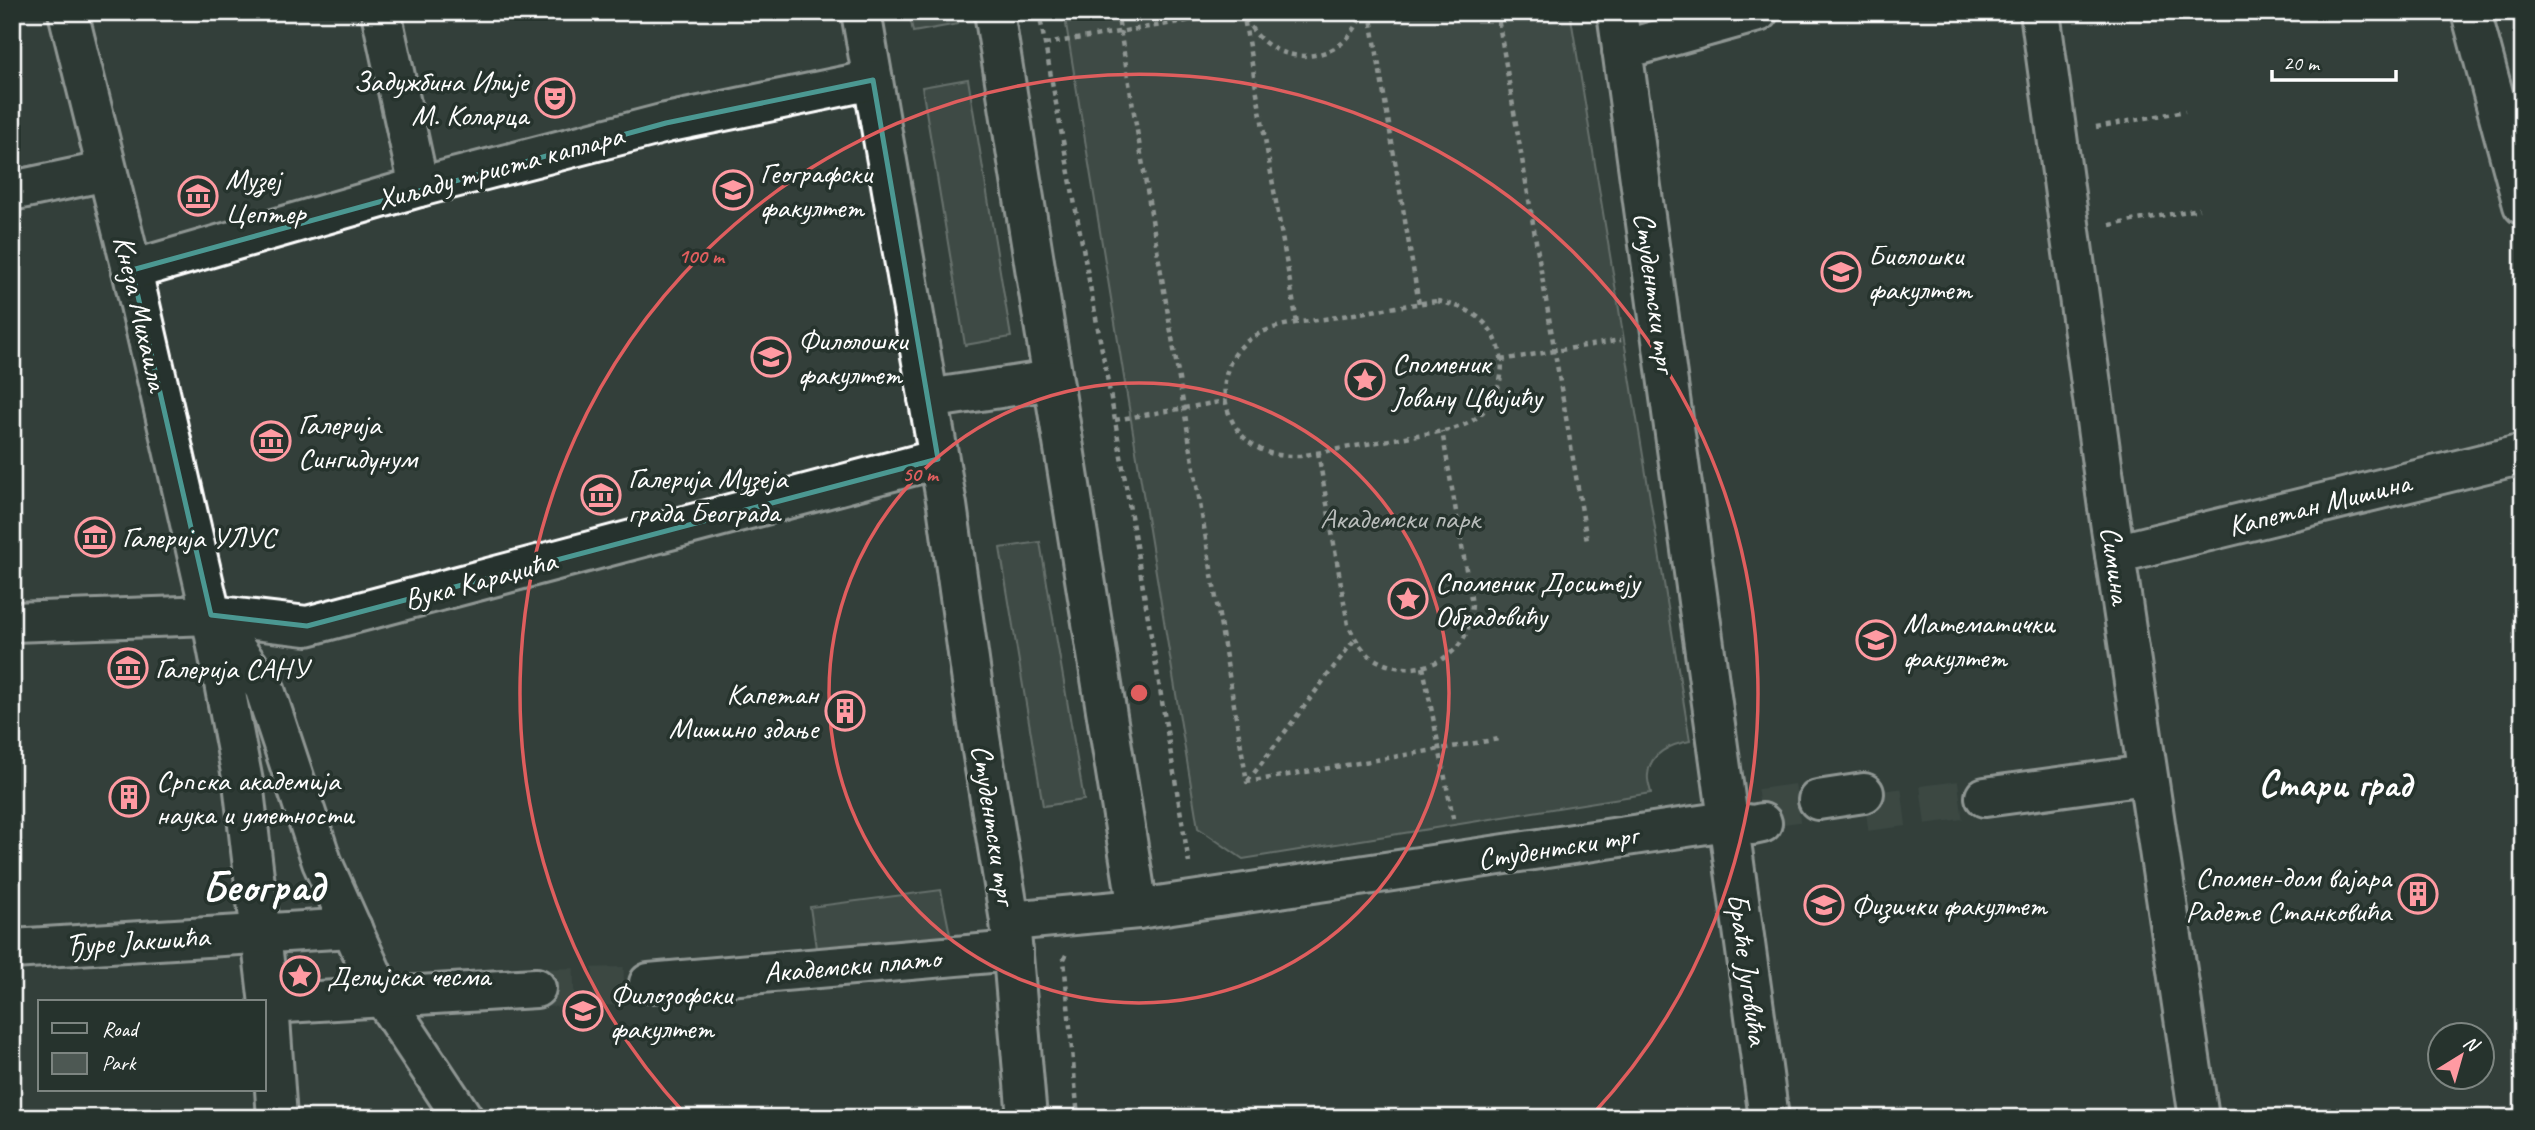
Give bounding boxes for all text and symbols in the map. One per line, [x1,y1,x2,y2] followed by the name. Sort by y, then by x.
[2272,38,2397,82] scale bar
[2283,50,2321,76] text: 20 m
[353,62,531,134] place label: Задужбина Илије М. Коларца
[534,77,576,119] theatre icon: Задужбина Илије М. Коларца
[373,115,629,218] street label: Хиљаду триста каплара
[760,154,874,226] place label: Географски факултет
[225,160,307,232] place label: Музеј Цептер
[712,169,754,211] school or university icon: Географски факултет
[177,175,219,217] museum icon: Музеј Цептер
[1625,210,1686,378] street label: Студентски трг
[105,232,178,397] street label: Кнеза Михаила
[1868,236,1973,308] place label: Биолошки факултет
[678,243,726,269] text: 100 m
[1820,251,1862,293] school or university icon: Биолошки факултет
[798,321,909,393] place label: Филолошки факултет
[750,336,792,378] school or university icon: Филолошки факултет
[1390,344,1545,416] place label: Споменик Јовану Цвијићу
[1344,359,1386,401] place icon: Споменик Јовану Цвијићу
[298,405,419,477] place label: Галерија Сингидунум
[250,420,292,462] museum icon: Галерија Сингидунум
[628,459,789,531] place label: Галерија Музеја града Београда
[902,461,940,487] text: 50 m
[2224,462,2417,545] street label: Капетан Мишина
[580,474,622,516] museum icon: Галерија Музеја града Београда
[1320,499,1482,537] park label: Академски парк
[74,516,116,558] museum icon: Галерија УЛУС
[122,518,279,556] place label: Галерија УЛУС
[2092,524,2141,609] street label: Симина
[400,541,562,619] street label: Вука Караџића
[1435,563,1642,635] place label: Споменик Доситеју Обрадовићу
[1387,578,1429,620] place icon: Споменик Доситеју Обрадовићу
[1903,604,2056,676] place label: Математички факултет
[1855,619,1897,661] school or university icon: Математички факултет
[107,647,149,689] museum icon: Галерија САНУ
[155,649,312,687] place label: Галерија САНУ
[669,675,821,747] place label: Капетан Мишино здање
[1127,681,1151,705] centre of rings
[824,690,866,732] building icon: Капетан Мишино здање
[963,742,1026,910] street label: Студентски трг
[2258,760,2415,807] district label: Стари град
[156,761,356,833] place label: Српска академија наука и уметности
[108,776,150,818] building icon: Српска академија наука и уметности
[1475,815,1643,878] street label: Студентски трг
[2185,858,2393,930] place label: Спомен-дом вајара Радете Станковића
[202,859,328,914] district label: Београд
[2397,873,2439,915] building icon: Спомен-дом вајара Радете Станковића
[1803,884,1845,926] school or university icon: Физички факултет
[1851,886,2048,924] place label: Физички факултет
[1719,890,1778,1049] street label: Браће Југовића
[64,917,212,965] street label: Ђуре Јакшића
[762,938,945,992] street label: Академски плато
[279,955,321,997] place icon: Делијска чесма
[327,957,493,995] place label: Делијска чесма
[610,975,734,1047] place label: Филозофски факултет
[562,990,604,1032] school or university icon: Филозофски факултет
[38,1000,266,1092] legend
[102,1016,141,1042] text: Road
[2426,1021,2496,1092] north arrow
[2459,1030,2485,1058] text: N
[102,1050,137,1076] text: Park

